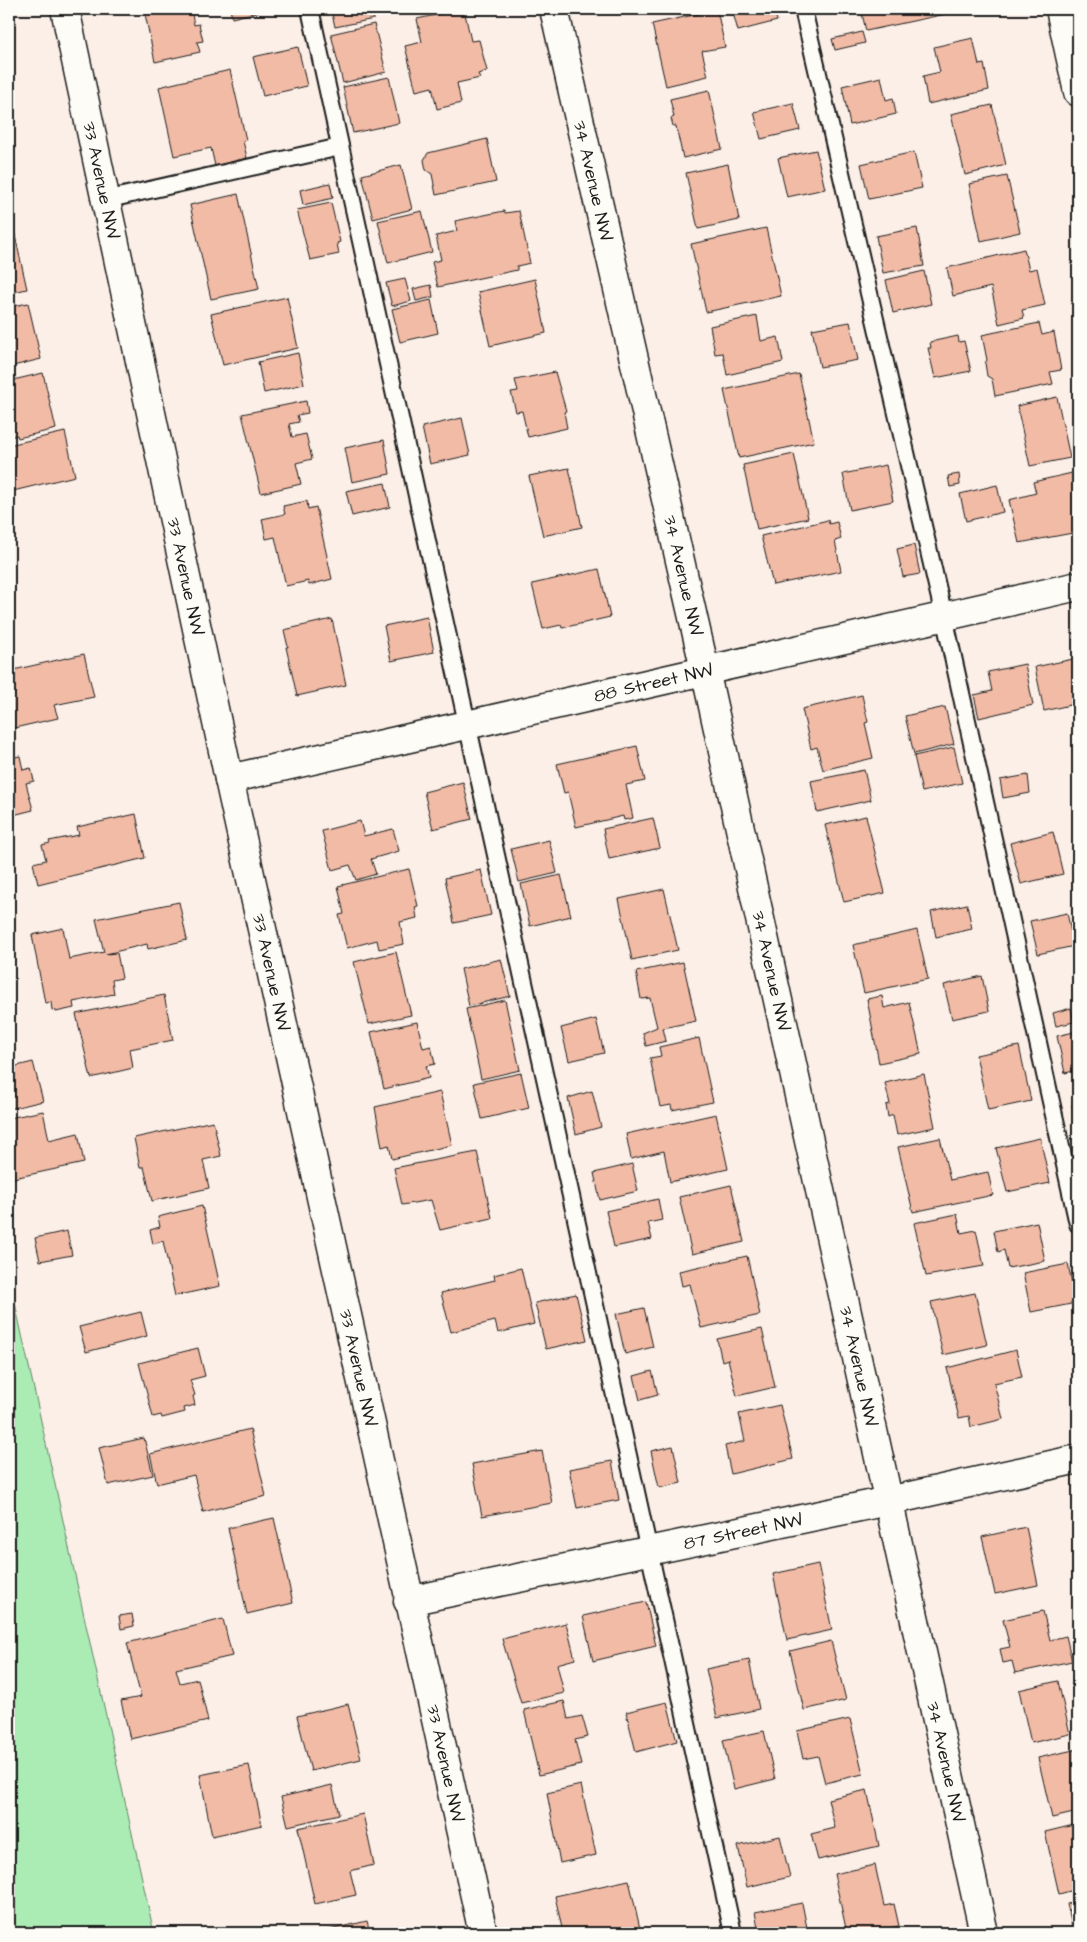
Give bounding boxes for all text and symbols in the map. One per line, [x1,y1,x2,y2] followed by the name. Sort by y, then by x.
[567,118,619,243] street label: 34 Avenue NW
[76,119,126,241] street label: 33 Avenue NW
[657,513,709,638] street label: 34 Avenue NW
[161,515,210,637] street label: 33 Avenue NW
[591,657,715,709] street label: 88 Street NW
[746,908,796,1033] street label: 34 Avenue NW
[246,911,296,1033] street label: 33 Avenue NW
[833,1304,884,1429] street label: 34 Avenue NW
[333,1307,383,1429] street label: 33 Avenue NW
[681,1507,805,1556] street label: 87 Street NW
[920,1699,971,1824] street label: 34 Avenue NW
[420,1702,470,1824] street label: 33 Avenue NW

